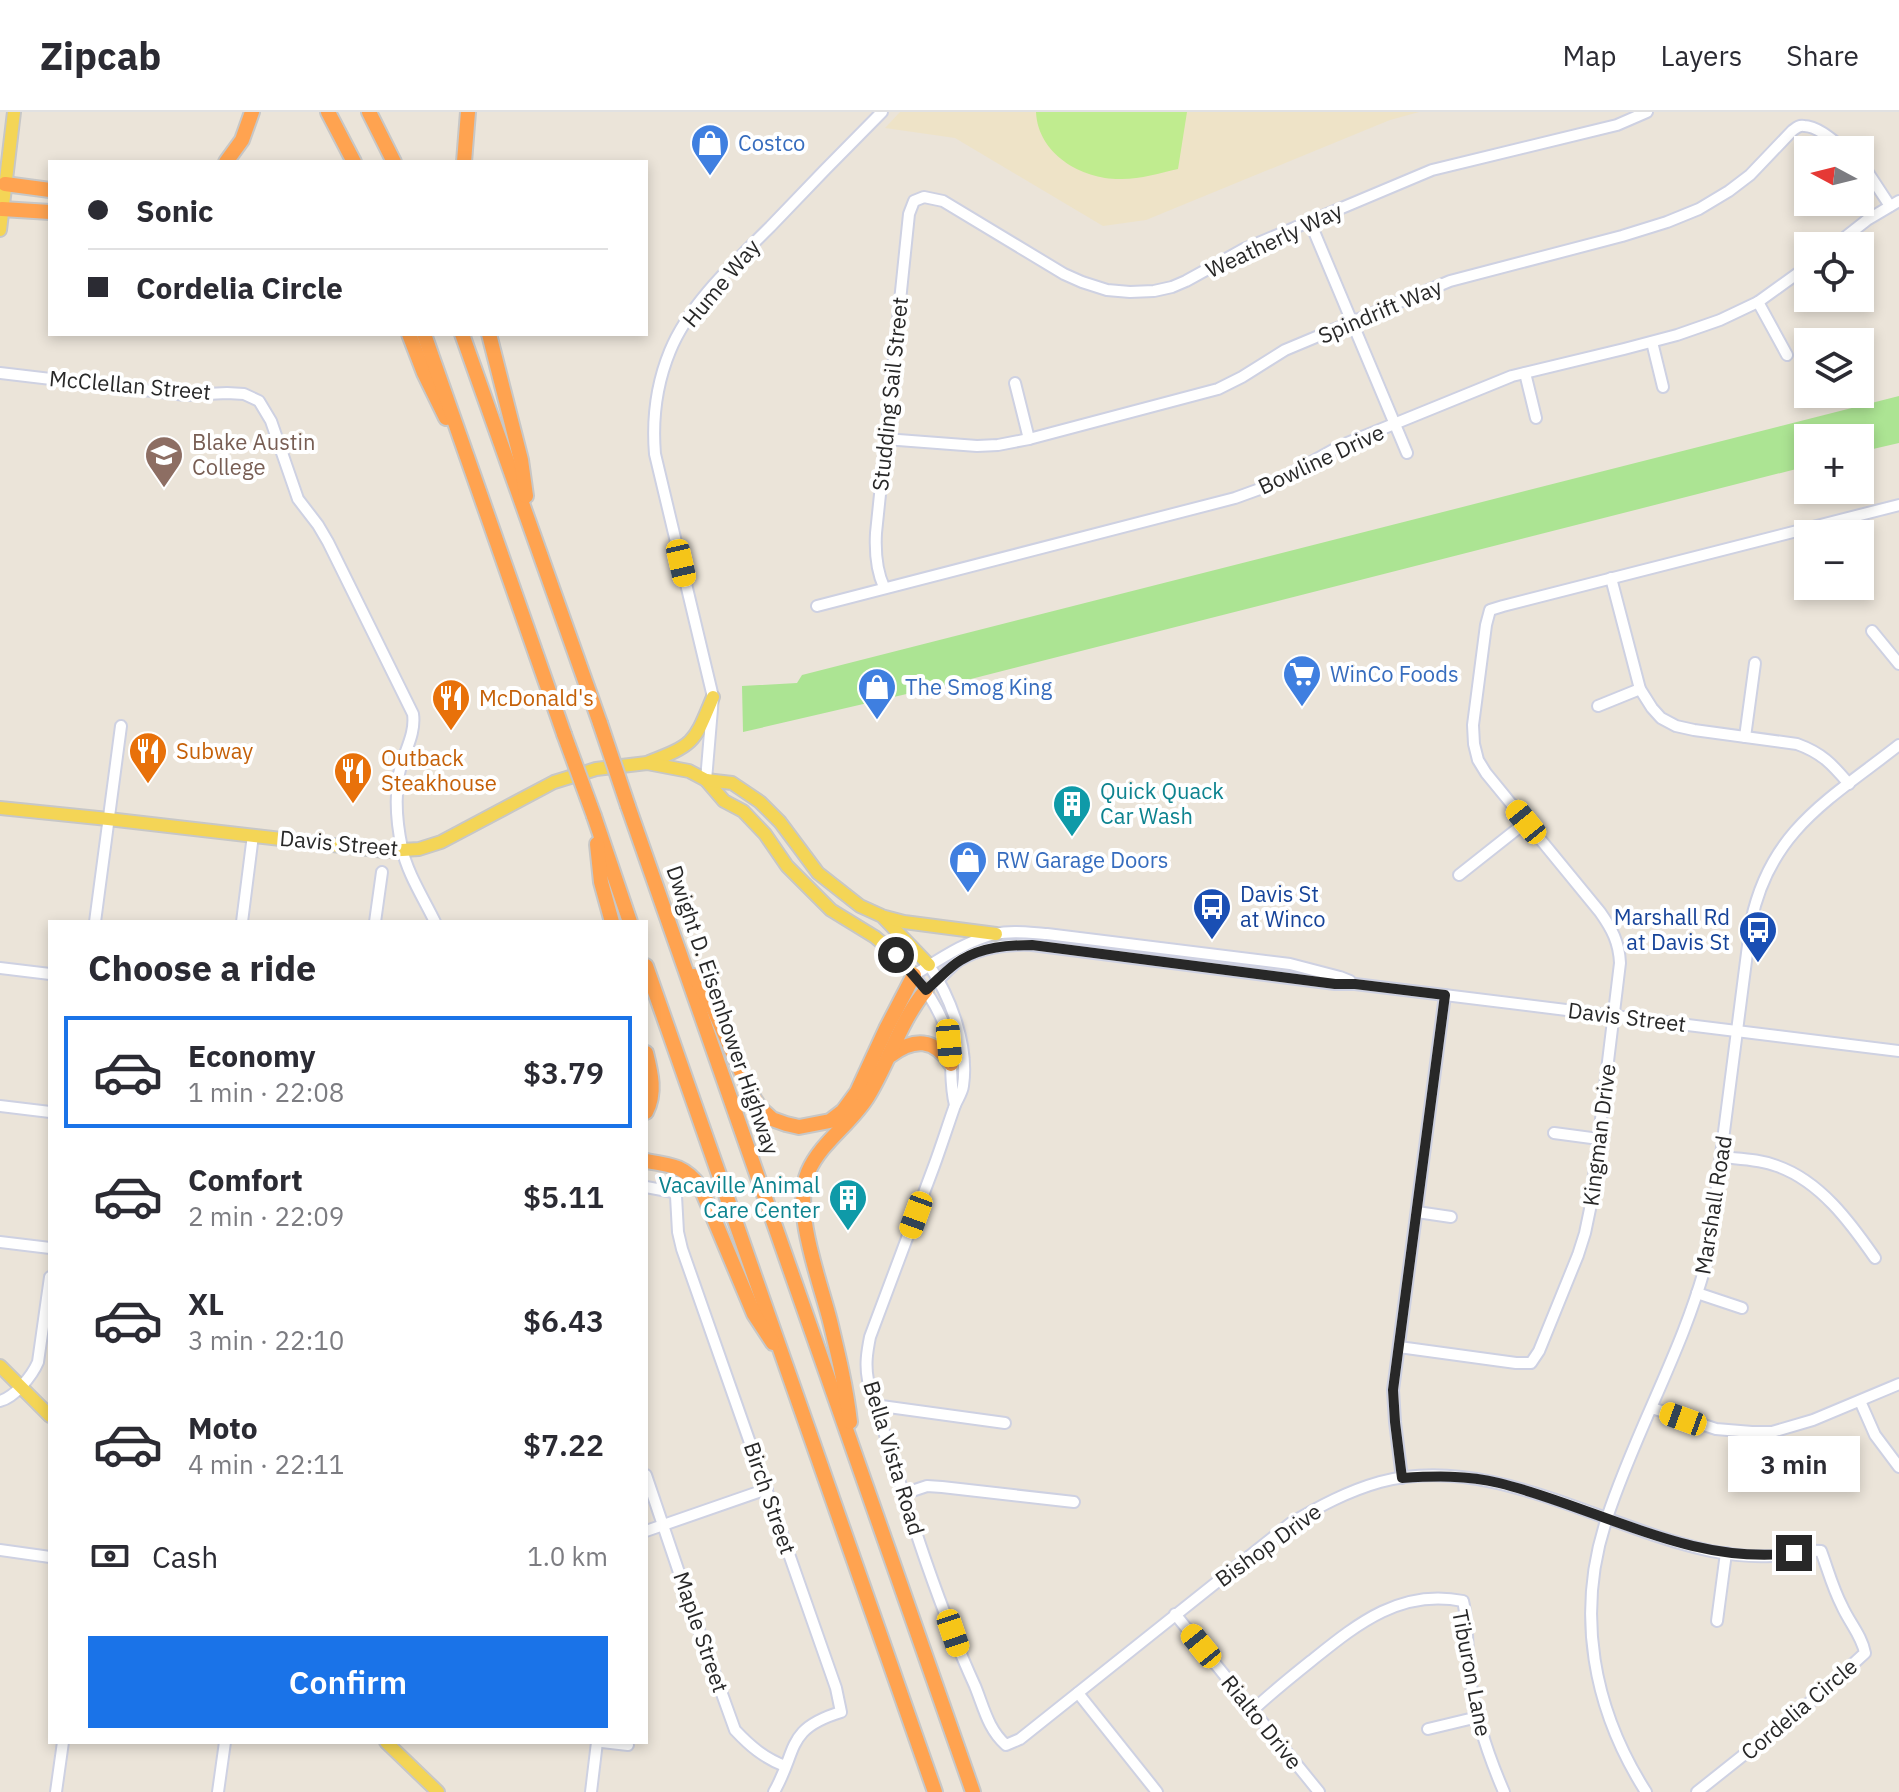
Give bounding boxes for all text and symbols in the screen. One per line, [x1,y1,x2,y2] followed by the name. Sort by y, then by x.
[40,31,161,80] text: Zipcab
[1562,37,1616,74] text: Map
[1660,37,1742,74] text: Layers
[1786,37,1859,74] text: Share
[689,122,731,177] shop icon: Costco
[738,128,805,157] place label: Costco
[1794,136,1874,216] north arrow
[1794,136,1874,600] map controls
[136,191,214,230] text: Sonic
[1201,195,1347,284] street label: Weatherly Way
[1794,232,1874,312] button: locate
[675,233,766,333] street label: Hume Way
[136,268,343,307] text: Cordelia Circle
[1313,271,1446,350] street label: Spindrift Way
[865,296,914,492] street label: Studding Sail Street
[1794,328,1874,408] button: layers
[48,363,212,406] street label: McClellan Street
[1253,417,1388,500] street label: Bowline Drive
[1794,424,1874,504] button: +
[192,427,315,481] place label: Blake Austin College
[143,434,185,489] school or university icon: Blake Austin College
[1794,520,1874,600] button: −
[664,537,698,589] car
[1281,653,1323,708] supermarket icon: WinCo Foods
[1330,659,1459,688] place label: WinCo Foods
[856,666,898,721] shop icon: The Smog King
[905,672,1052,701] place label: The Smog King
[430,677,472,732] restaurant icon: McDonald's
[479,683,594,712] place label: McDonald's
[127,730,169,785] restaurant icon: Subway
[176,736,253,765] place label: Subway
[381,743,497,797] place label: Outback Steakhouse
[332,750,374,805] restaurant icon: Outback Steakhouse
[1100,776,1224,830] place label: Quick Quack Car Wash
[1051,783,1093,838] building icon: Quick Quack Car Wash
[1502,796,1550,848] car
[279,823,400,862] street label: Davis Street
[947,839,989,894] shop icon: RW Garage Doors
[996,845,1168,874] place label: RW Garage Doors
[660,861,787,1158] street label: Dwight D. Eisenhower Highway
[1240,879,1326,933] place label: Davis St at Winco
[1191,886,1233,941] bus stop icon: Davis St at Winco
[1614,902,1730,956] place label: Marshall Rd at Davis St
[1737,909,1779,964] bus stop icon: Marshall Rd at Davis St
[878,937,914,973] route start
[88,944,316,991] text: Choose a ride
[1566,995,1688,1038] street label: Davis Street
[935,1018,963,1068] car
[92,1036,164,1108] icon: car
[188,1036,316,1075] text: Economy
[523,1053,604,1092] text: $3.79
[1575,1062,1622,1208] street label: Kingman Drive
[188,1075,344,1109] text: 1 min · 22:08
[1687,1133,1738,1276] street label: Marshall Road
[92,1160,164,1232] icon: car
[188,1160,303,1199] text: Comfort
[658,1170,820,1224] place label: Vacaville Animal Care Center
[523,1177,604,1216] text: $5.11
[827,1177,869,1232] building icon: Vacaville Animal Care Center
[897,1188,935,1242] car
[188,1199,344,1233] text: 2 min · 22:09
[92,1284,164,1356] icon: car
[188,1284,224,1323] text: XL
[523,1301,604,1340] text: $6.43
[188,1323,344,1357] text: 3 min · 22:10
[857,1377,932,1539] street label: Bella Vista Road
[1656,1400,1710,1438] car
[92,1408,164,1480] icon: car
[188,1408,258,1447] text: Moto
[523,1425,604,1464] text: $7.22
[1728,1437,1860,1493] callout: 3 min
[738,1438,803,1558] street label: Birch Street
[188,1447,344,1481] text: 4 min · 22:11
[1760,1447,1828,1481] text: 3 min
[1209,1496,1327,1593] street label: Bishop Drive
[88,1534,132,1578] icon: cash
[1776,1535,1812,1571] route end
[152,1537,218,1576] text: Cash
[527,1539,608,1573] text: 1.0 km
[667,1568,736,1696] street label: Maple Street
[934,1606,972,1660] car
[1446,1607,1499,1739] street label: Tiburon Lane
[1177,1620,1225,1672] car
[88,1636,608,1728] button: Confirm
[1734,1651,1863,1766] street label: Cordelia Circle
[1215,1668,1309,1775] street label: Rialto Drive

